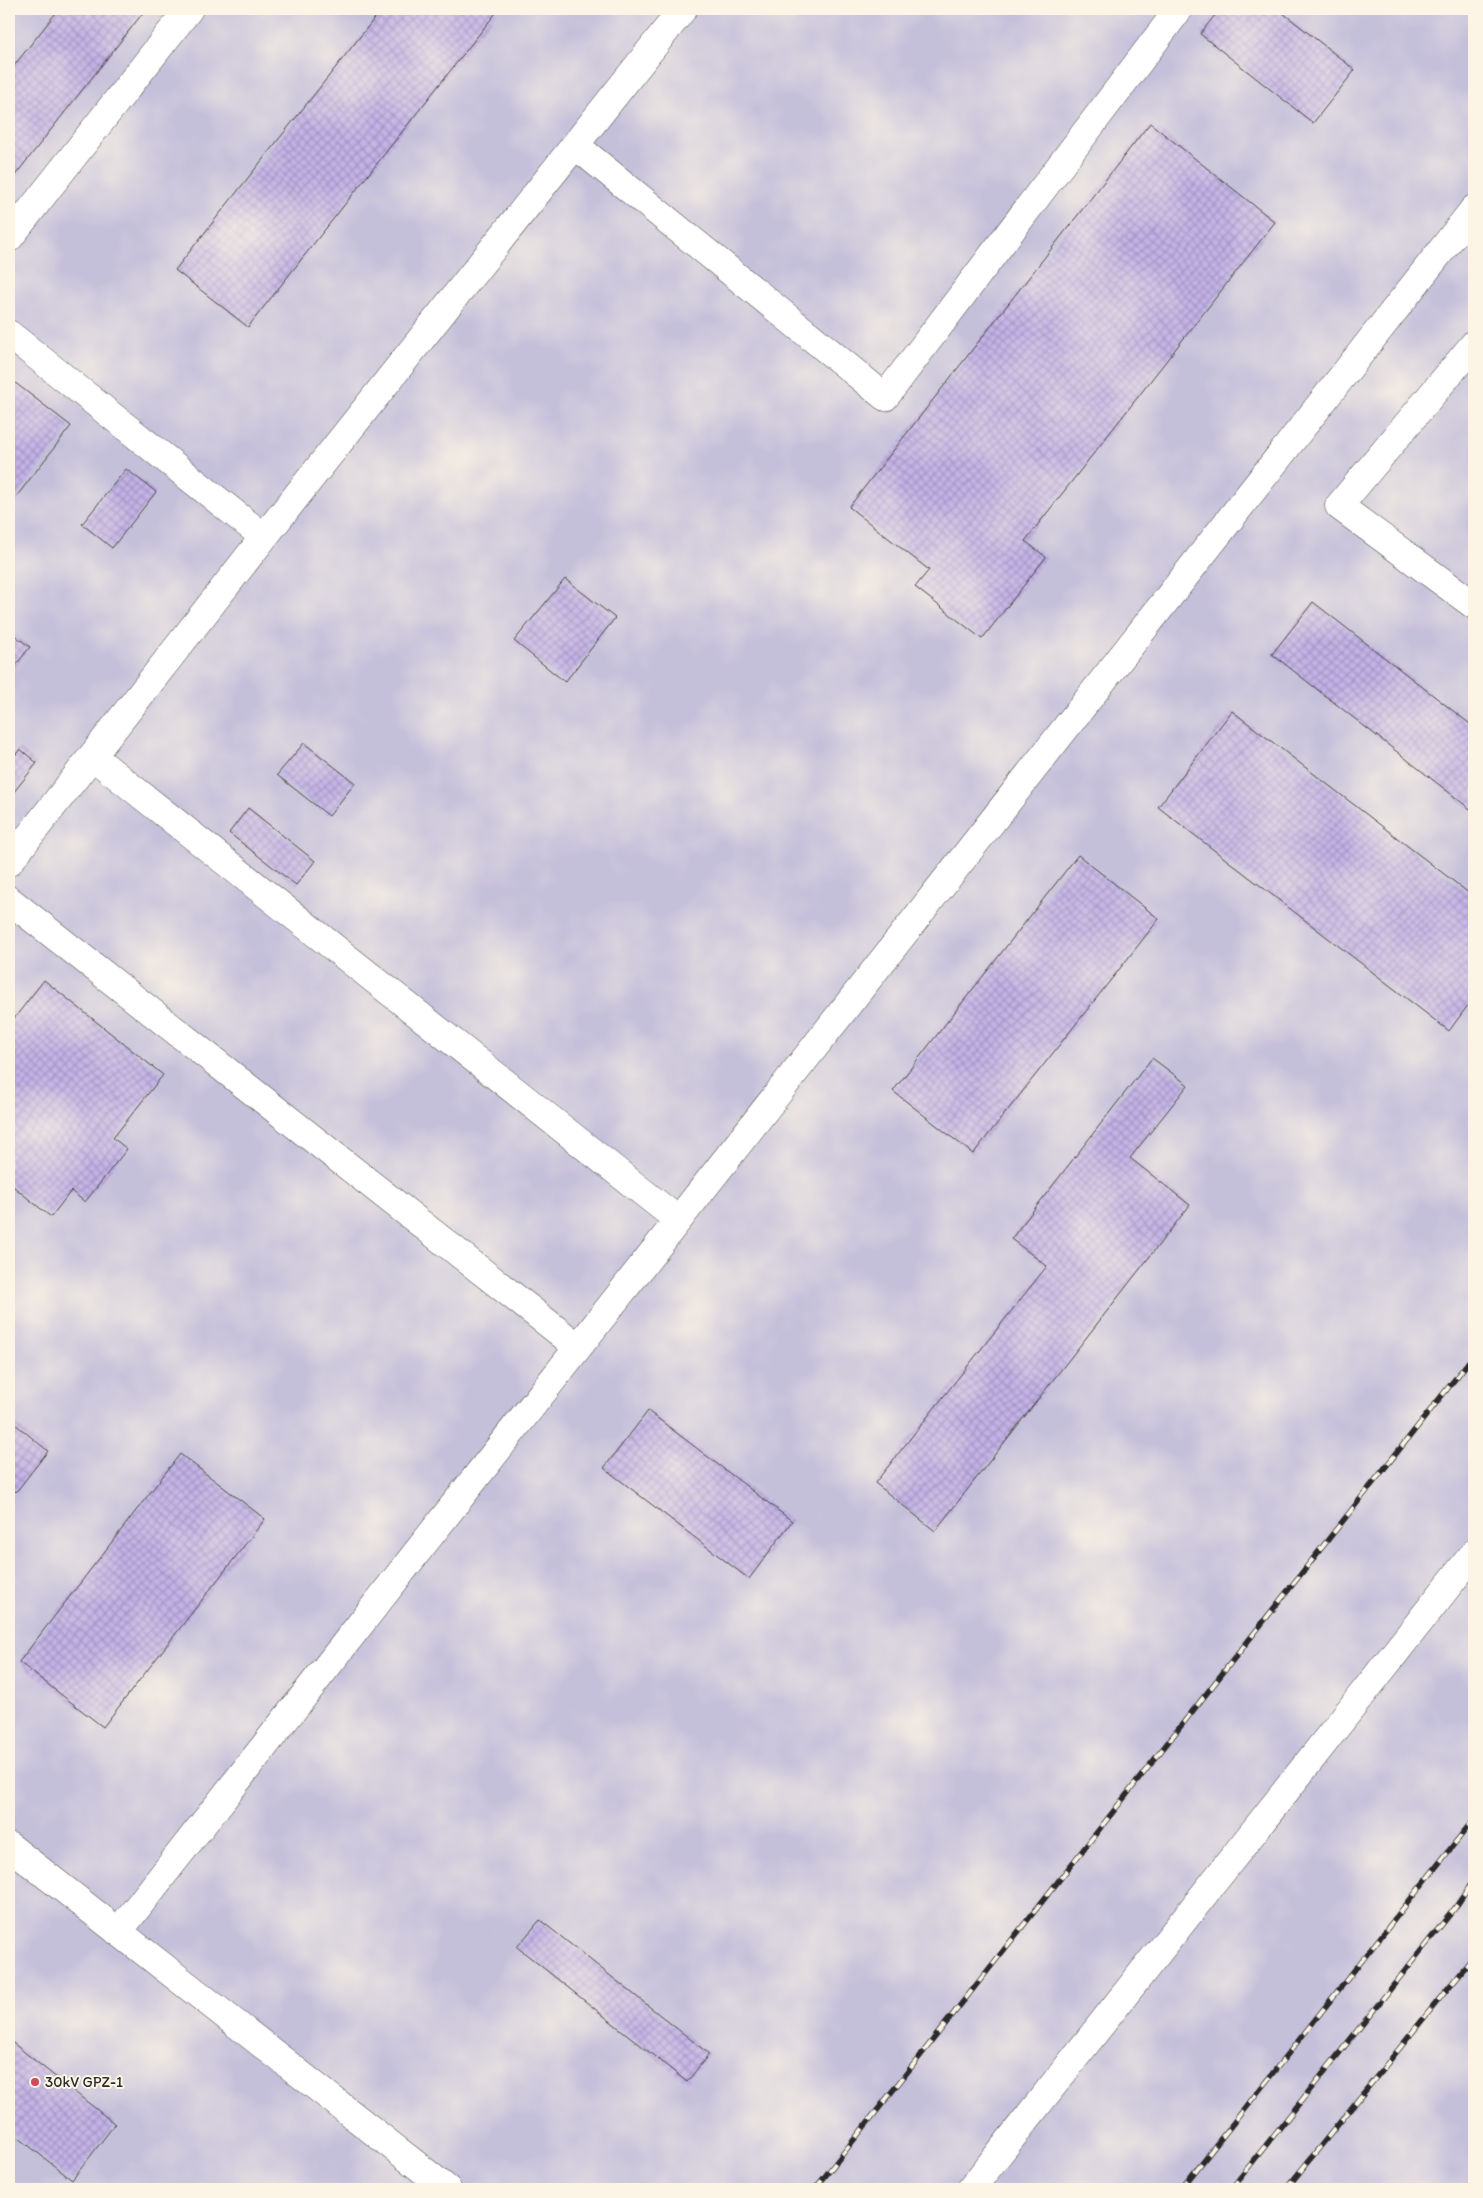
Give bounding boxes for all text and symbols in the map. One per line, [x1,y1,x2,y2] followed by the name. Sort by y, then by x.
[45,2073,123,2091] place label: 30kV GPZ-1
[29,2076,41,2088] marker: 30kV GPZ-1

